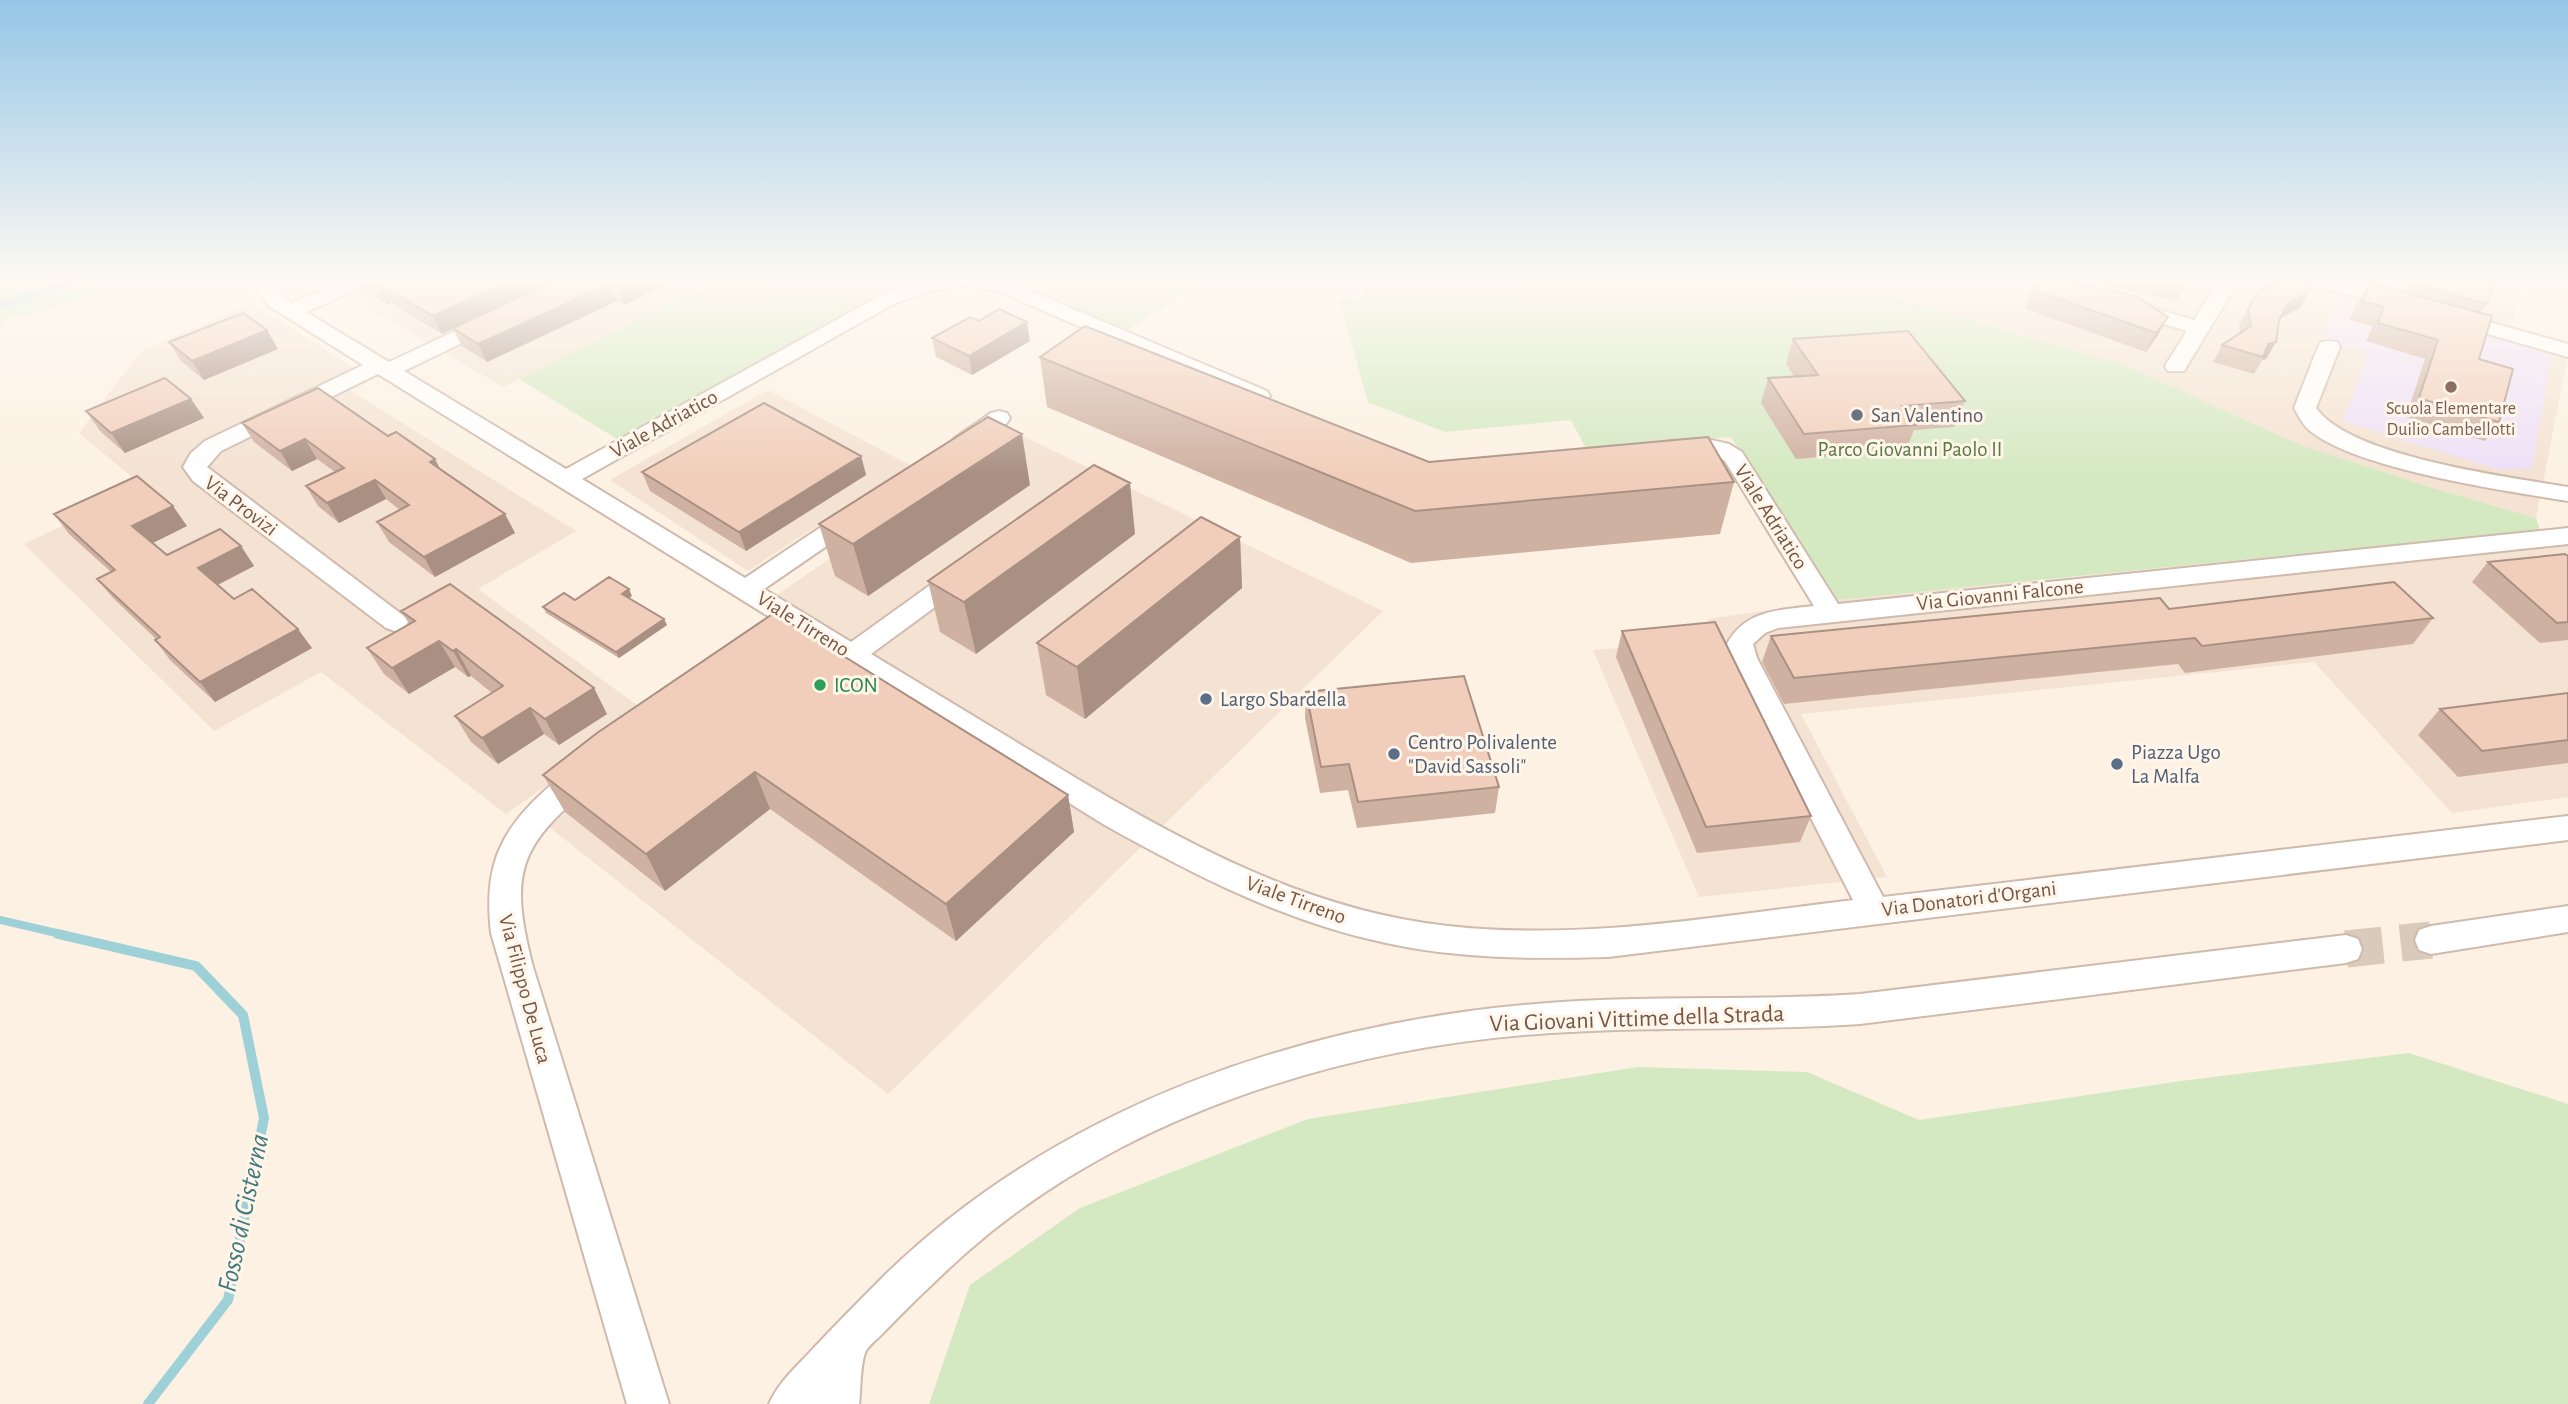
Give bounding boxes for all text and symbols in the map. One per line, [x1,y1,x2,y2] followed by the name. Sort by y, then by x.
[2443,379,2459,395] marker: Scuola Elementare Duilio Cambellotti
[607,386,721,462] street label: Viale Adriatico
[2386,400,2516,439] place label: Scuola Elementare Duilio Cambellotti
[1871,405,1983,426] place label: San Valentino
[1849,407,1865,423] marker: San Valentino
[1818,439,2002,460] park label: Parco Giovanni Paolo II
[1730,461,1812,573] street label: Viale Adriatico
[201,472,281,540] street label: Via Provizi
[1915,576,2085,614] street label: Via Giovanni Falcone
[753,587,853,661] street label: Viale Tirreno
[834,675,878,696] place label: ICON
[812,677,828,693] marker: ICON
[1220,689,1347,710] place label: Largo Sbardella
[1198,691,1214,707] marker: Largo Sbardella
[1408,732,1557,777] place label: Centro Polivalente "David Sassoli"
[2131,742,2221,787] place label: Piazza Ugo La Malfa
[1386,746,1402,762] marker: Centro Polivalente "David Sassoli"
[2109,756,2125,772] marker: Piazza Ugo La Malfa
[1243,872,1349,928] street label: Viale Tirreno
[1881,878,2057,920] street label: Via Donatori d'Organi
[495,912,555,1066] street label: Via Filippo De Luca
[1489,1002,1785,1036] street label: Via Giovani Vittime della Strada
[214,1131,274,1295] water label: Fosso di Cisterna

